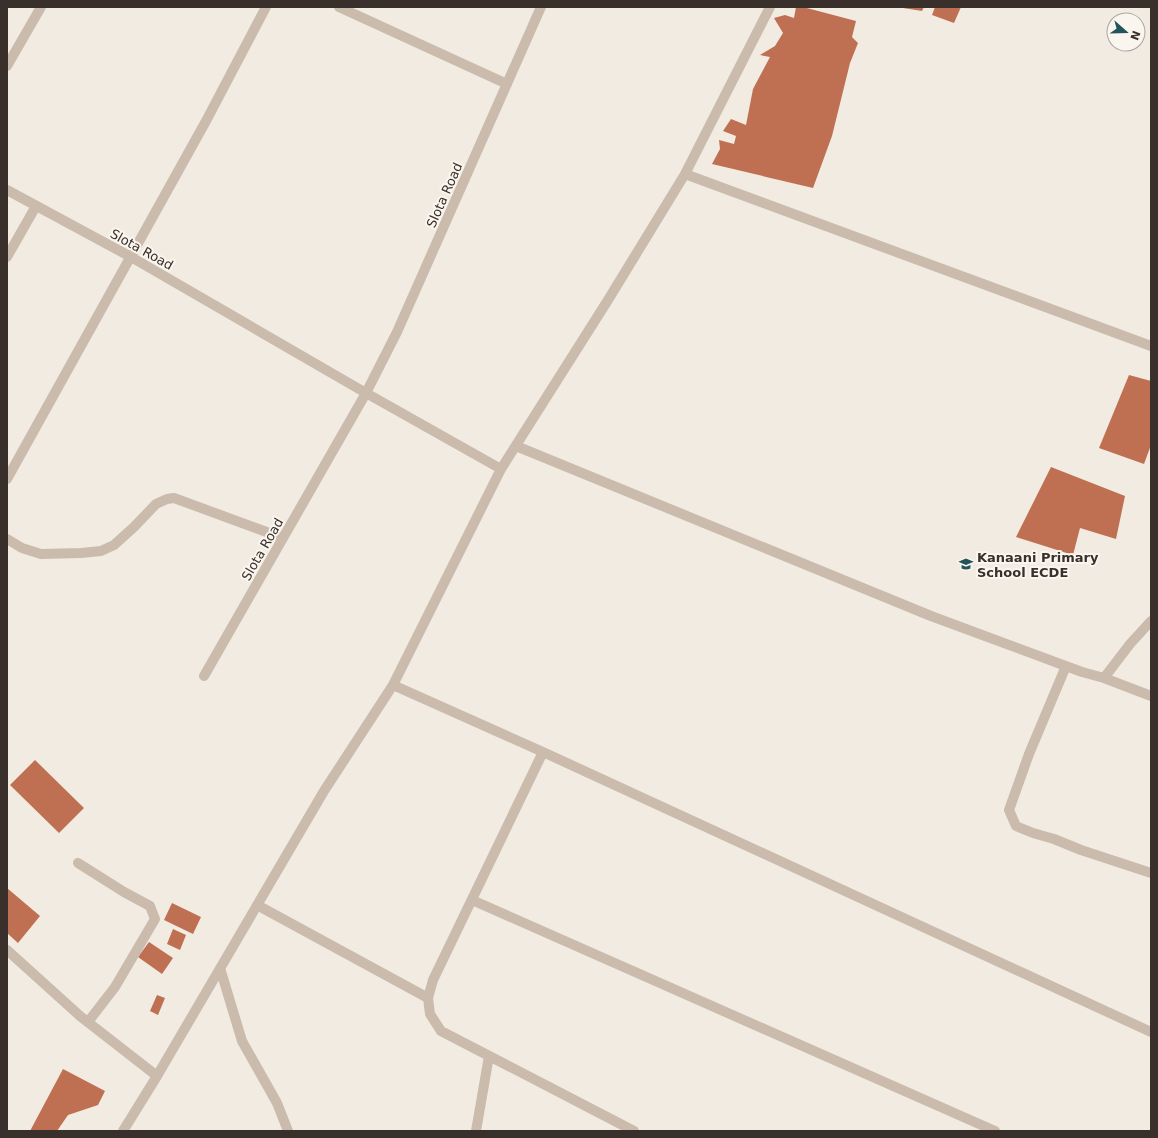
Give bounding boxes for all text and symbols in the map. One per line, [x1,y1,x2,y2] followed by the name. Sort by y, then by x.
[1106,12,1146,52] north arrow
[1127,29,1143,42] text: N
[423,160,465,230] street label: Slota Road
[108,226,176,273] street label: Slota Road
[239,515,286,583] street label: Slota Road
[977,550,1099,580] place label: Kanaani Primary School ECDE
[958,556,974,572] school or university icon: Kanaani Primary School ECDE

